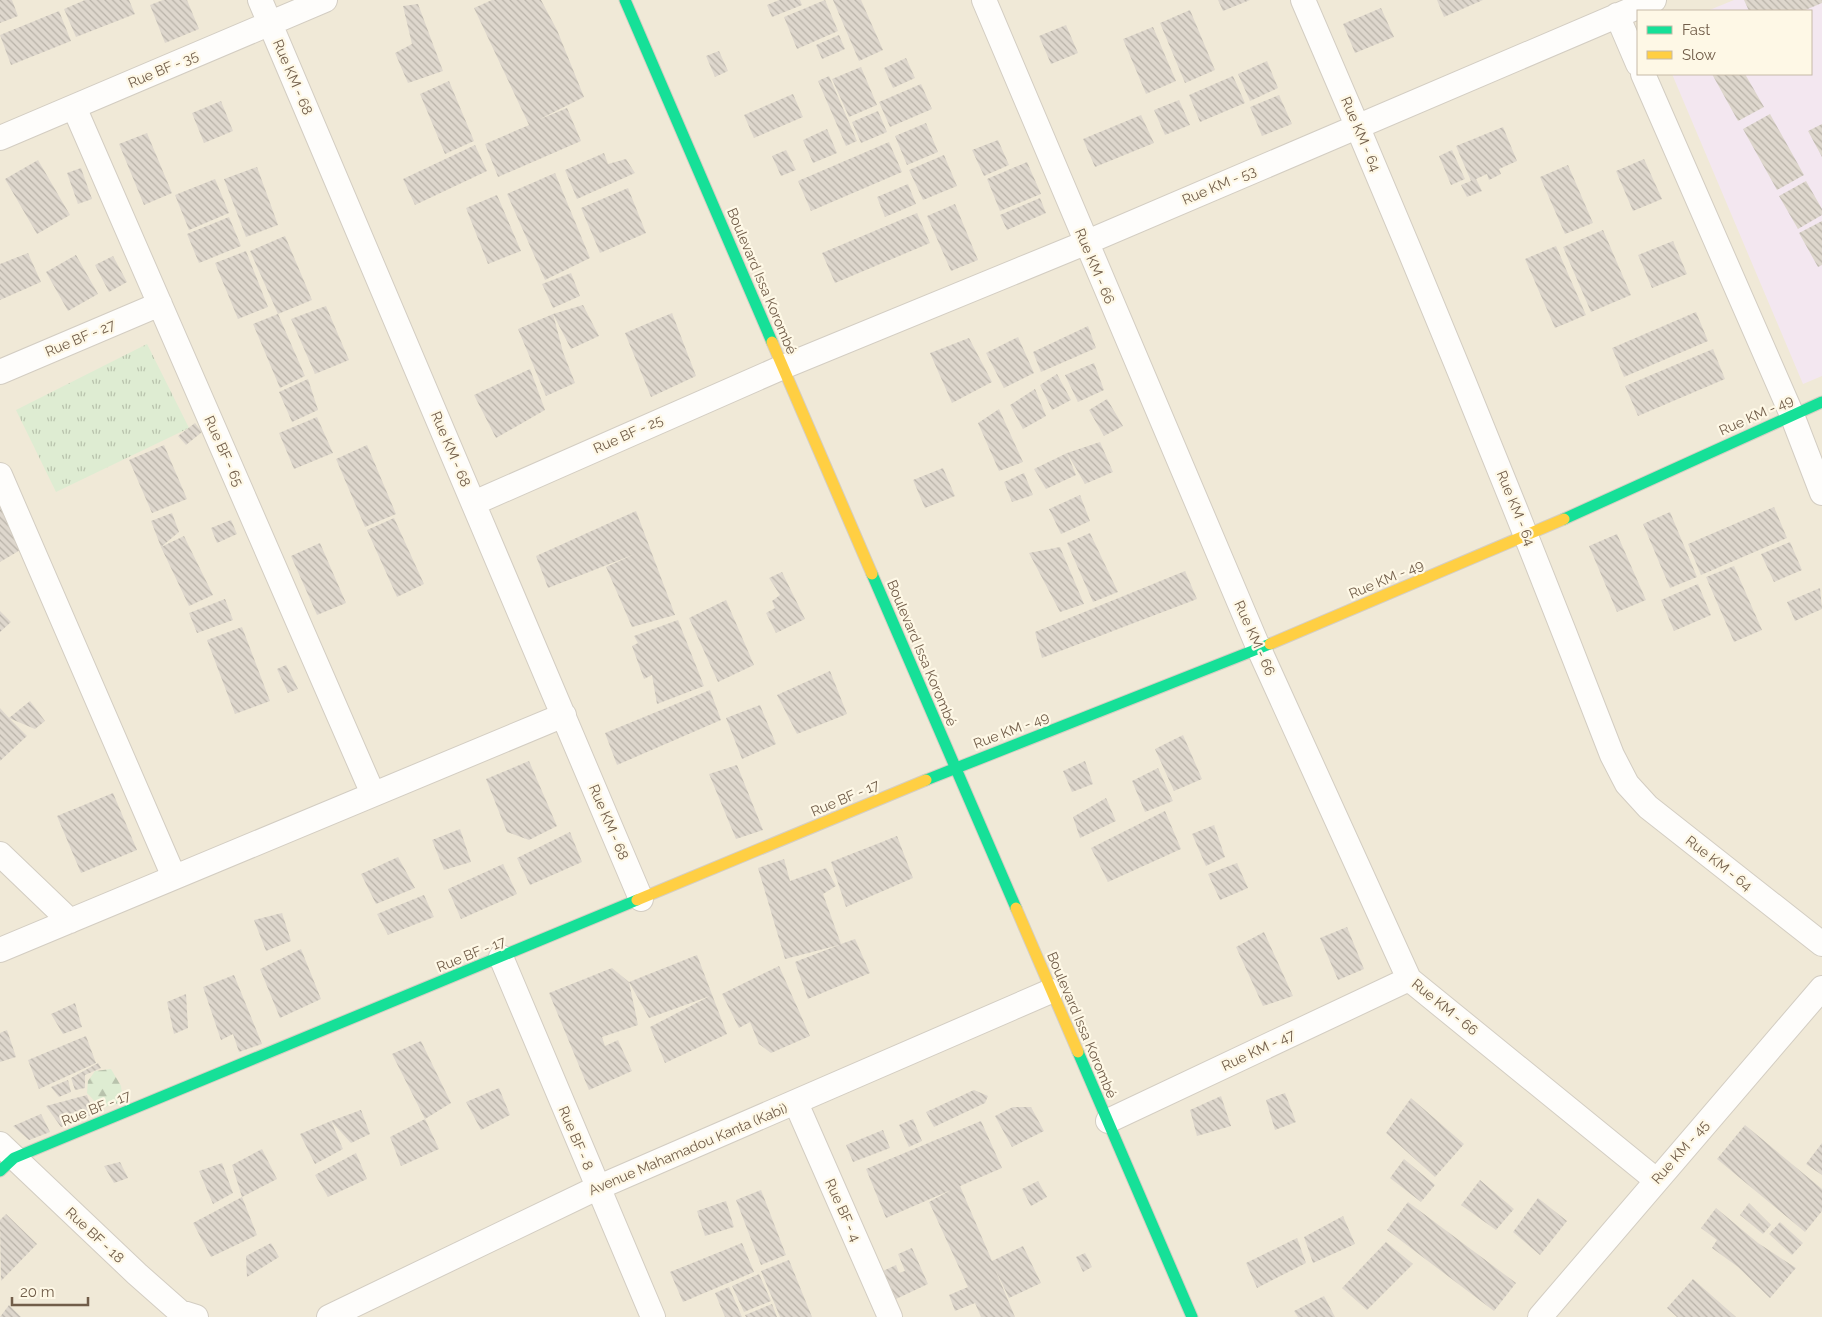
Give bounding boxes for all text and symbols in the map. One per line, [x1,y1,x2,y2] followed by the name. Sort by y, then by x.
[1637,10,1812,75] legend
[1682,21,1710,39] text: Fast
[270,37,316,117] street label: Rue KM - 68
[1682,46,1716,64] text: Slow
[126,47,201,91] street label: Rue BF - 35
[1338,94,1384,174] street label: Rue KM - 64
[1180,162,1258,208] street label: Rue KM - 53
[724,205,800,357] street label: Boulevard Issa Korombé
[1072,226,1118,306] street label: Rue KM - 66
[43,316,118,360] street label: Rue BF - 27
[1717,392,1795,438] street label: Rue KM - 49
[428,409,474,489] street label: Rue KM - 68
[591,411,666,456] street label: Rue BF - 25
[201,413,247,489] street label: Rue BF - 65
[1494,468,1538,548] street label: Rue KM - 64
[1346,556,1426,602] street label: Rue KM - 49
[884,577,960,729] street label: Boulevard Issa Korombé
[1231,598,1279,678] street label: Rue KM - 66
[971,708,1051,752] street label: Rue KM - 49
[808,776,882,820] street label: Rue BF - 17
[586,782,632,862] street label: Rue KM - 68
[1683,832,1756,894] street label: Rue KM - 64
[434,933,508,975] street label: Rue BF - 17
[1044,949,1120,1101] street label: Boulevard Issa Korombé
[1409,975,1481,1039] street label: Rue KM - 66
[1219,1026,1297,1074] street label: Rue KM - 47
[59,1087,133,1129] street label: Rue BF - 17
[586,1100,790,1198] street label: Avenue Mahamadou Kanta (Kabi)
[555,1104,597,1172] street label: Rue BF - 8
[1648,1117,1712,1187] street label: Rue KM - 45
[822,1176,864,1244] street label: Rue BF - 4
[63,1204,127,1266] street label: Rue BF - 18
[12,1274,89,1306] scale bar
[20,1283,55,1301] text: 20 m

